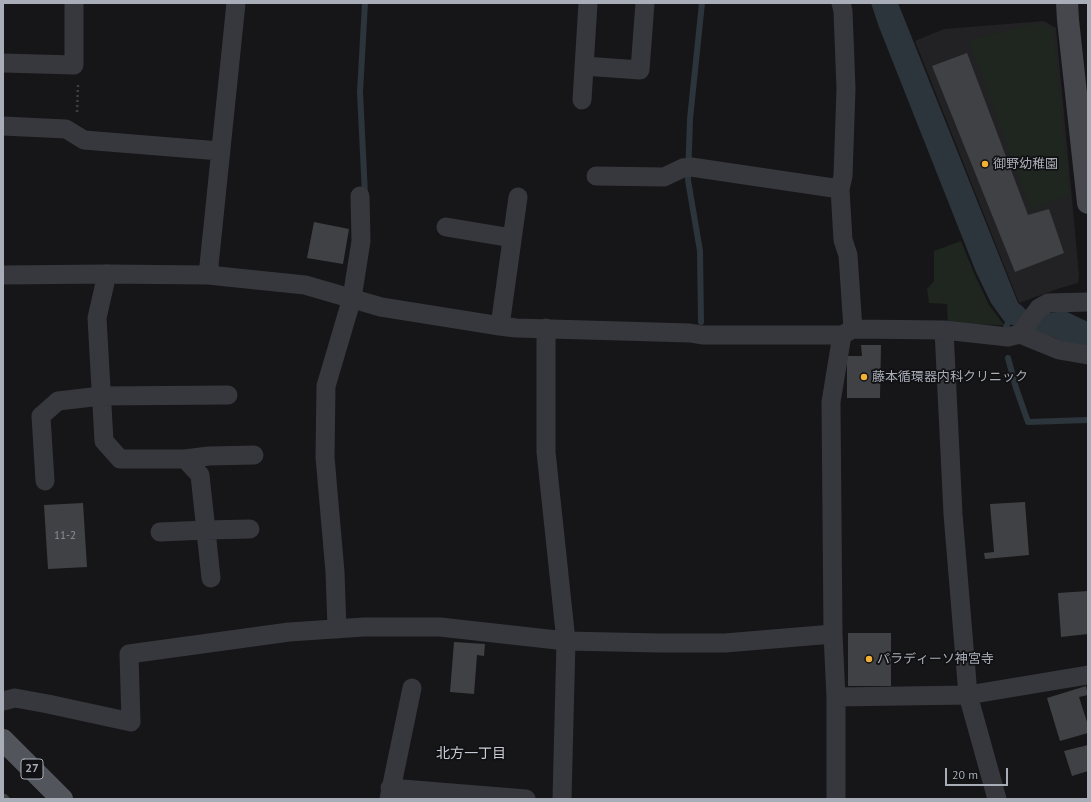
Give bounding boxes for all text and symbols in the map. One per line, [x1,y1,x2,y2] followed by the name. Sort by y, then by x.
[993,156,1058,172] place label: 御野幼稚園
[980,159,990,169] marker: 御野幼稚園
[872,369,1028,385] place label: 藤本循環器内科クリニック
[859,372,869,382] marker: 藤本循環器内科クリニック
[54,529,76,543] house number: 11-2
[877,651,994,667] place label: パラディーソ神宮寺
[864,654,874,664] marker: パラディーソ神宮寺
[436,746,506,762] district label: 北方一丁目
[21,759,43,779] road number: 27
[947,760,1010,786] scale bar
[952,767,978,782] text: 20 m

